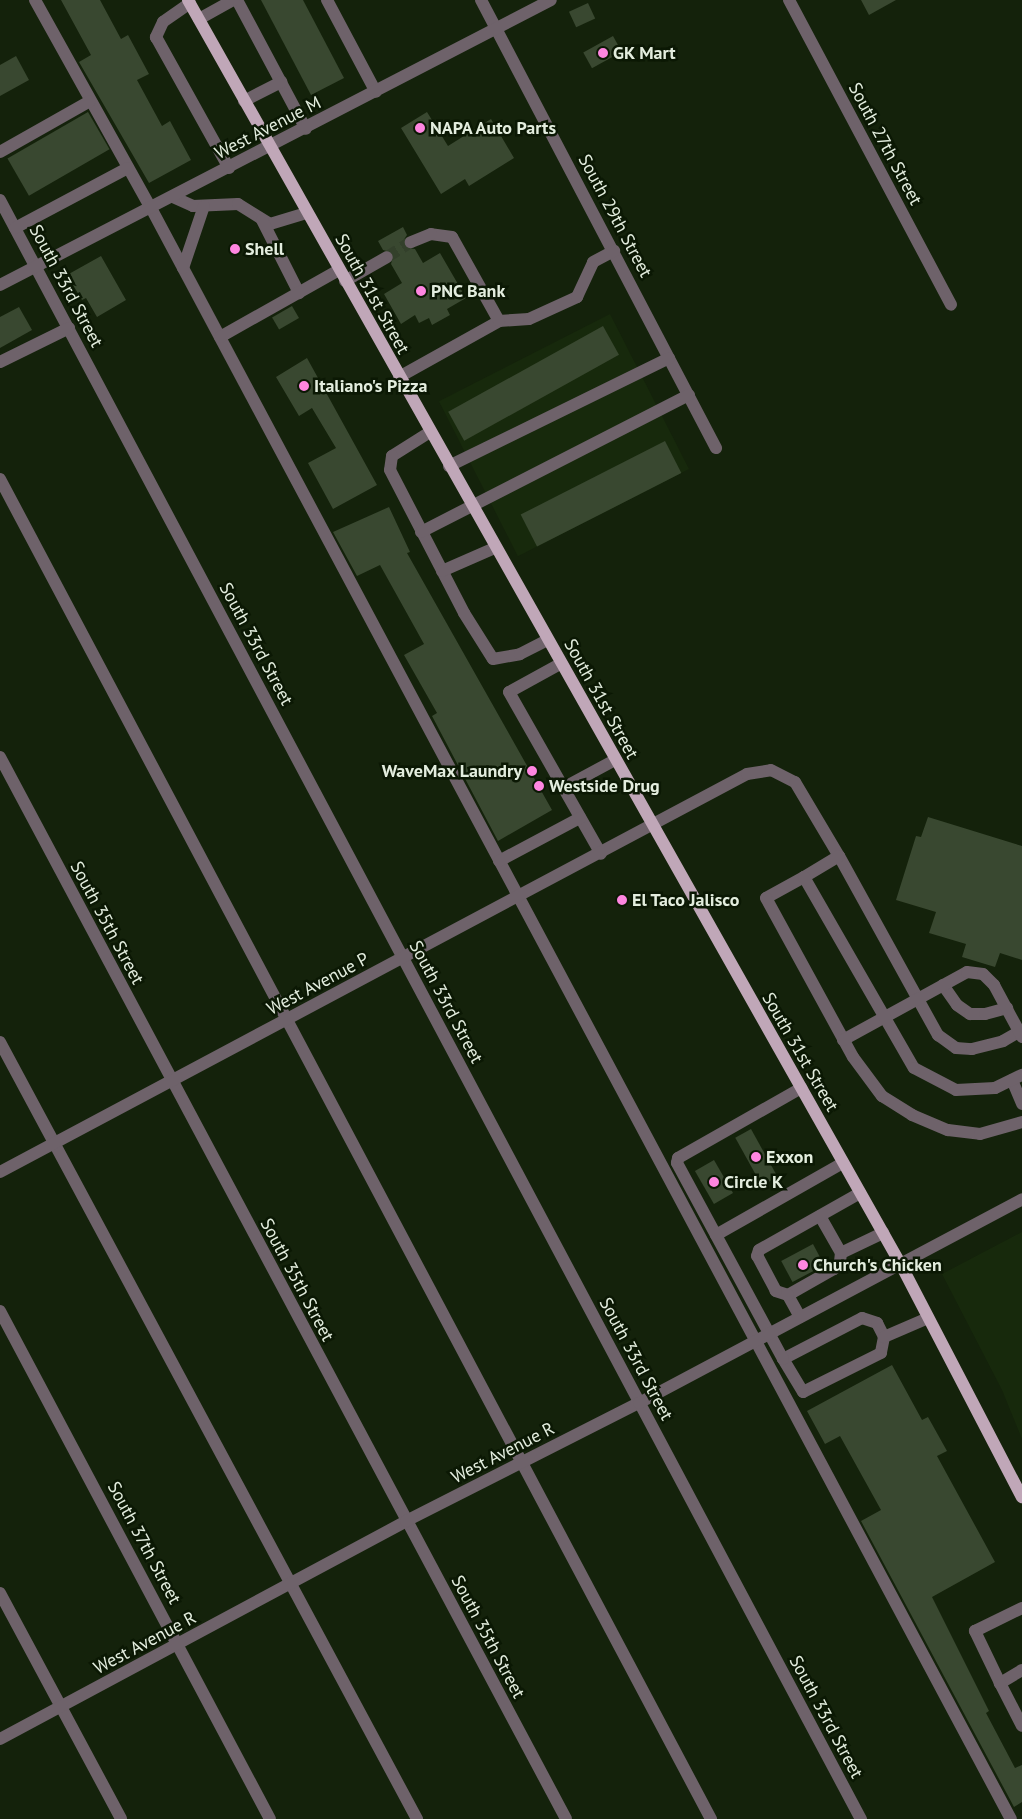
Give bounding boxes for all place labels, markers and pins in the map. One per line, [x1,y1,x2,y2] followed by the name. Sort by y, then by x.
[613,42,676,64] place label: GK Mart
[597,47,609,59] marker: GK Mart
[430,117,557,139] place label: NAPA Auto Parts
[414,122,426,134] marker: NAPA Auto Parts
[245,238,284,260] place label: Shell
[229,243,241,255] marker: Shell
[431,280,506,302] place label: PNC Bank
[415,285,427,297] marker: PNC Bank
[314,375,428,397] place label: Italiano's Pizza
[298,380,310,392] marker: Italiano's Pizza
[381,760,522,782] place label: WaveMax Laundry
[526,765,538,777] marker: WaveMax Laundry
[549,775,660,797] place label: Westside Drug
[533,780,545,792] marker: Westside Drug
[632,889,740,911] place label: El Taco Jalisco
[616,894,628,906] marker: El Taco Jalisco
[766,1146,813,1168] place label: Exxon
[750,1151,762,1163] marker: Exxon
[724,1171,783,1193] place label: Circle K
[708,1176,720,1188] marker: Circle K
[813,1254,942,1276] place label: Church's Chicken
[797,1259,809,1271] marker: Church's Chicken

